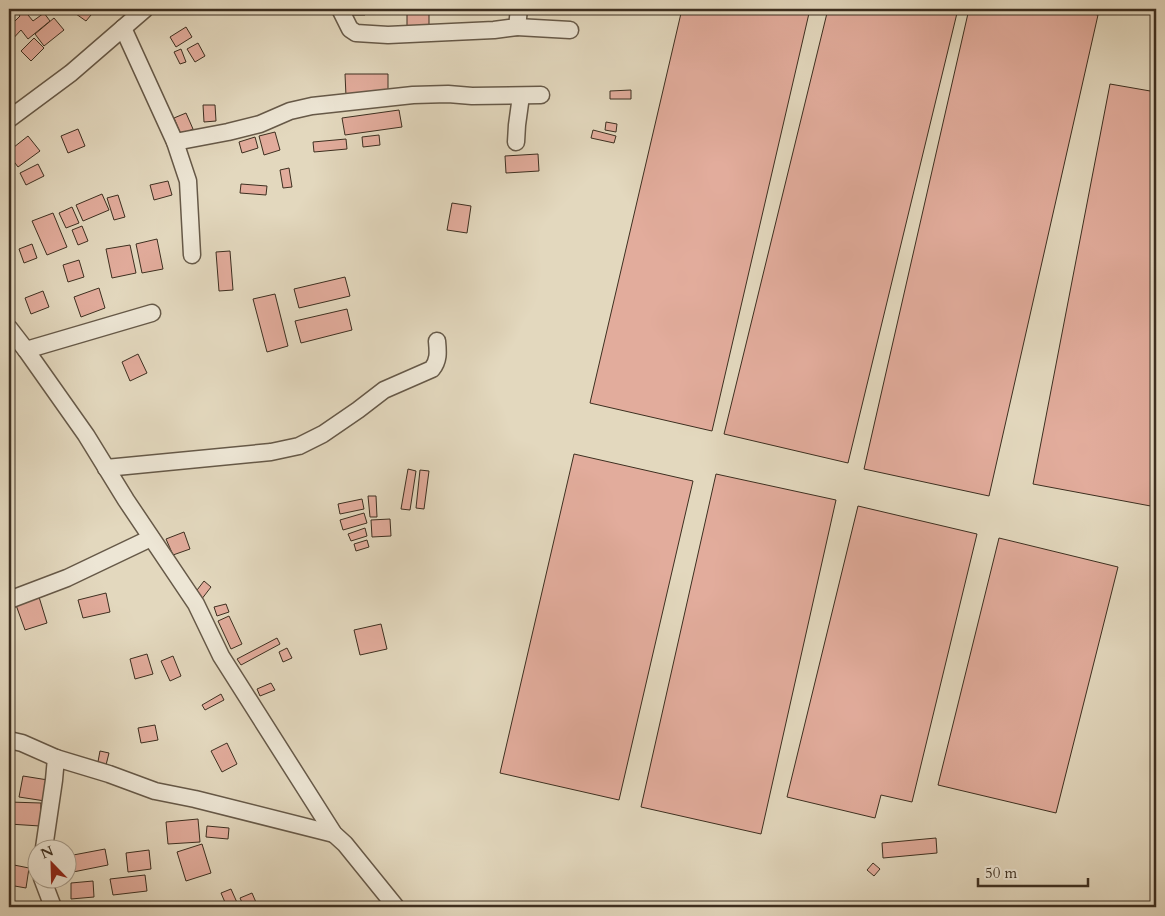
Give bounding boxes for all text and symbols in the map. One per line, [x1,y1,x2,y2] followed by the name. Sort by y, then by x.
[28,838,78,888] north arrow
[38,841,56,864] text: N
[978,856,1088,888] scale bar
[985,863,1017,883] text: 50 m

